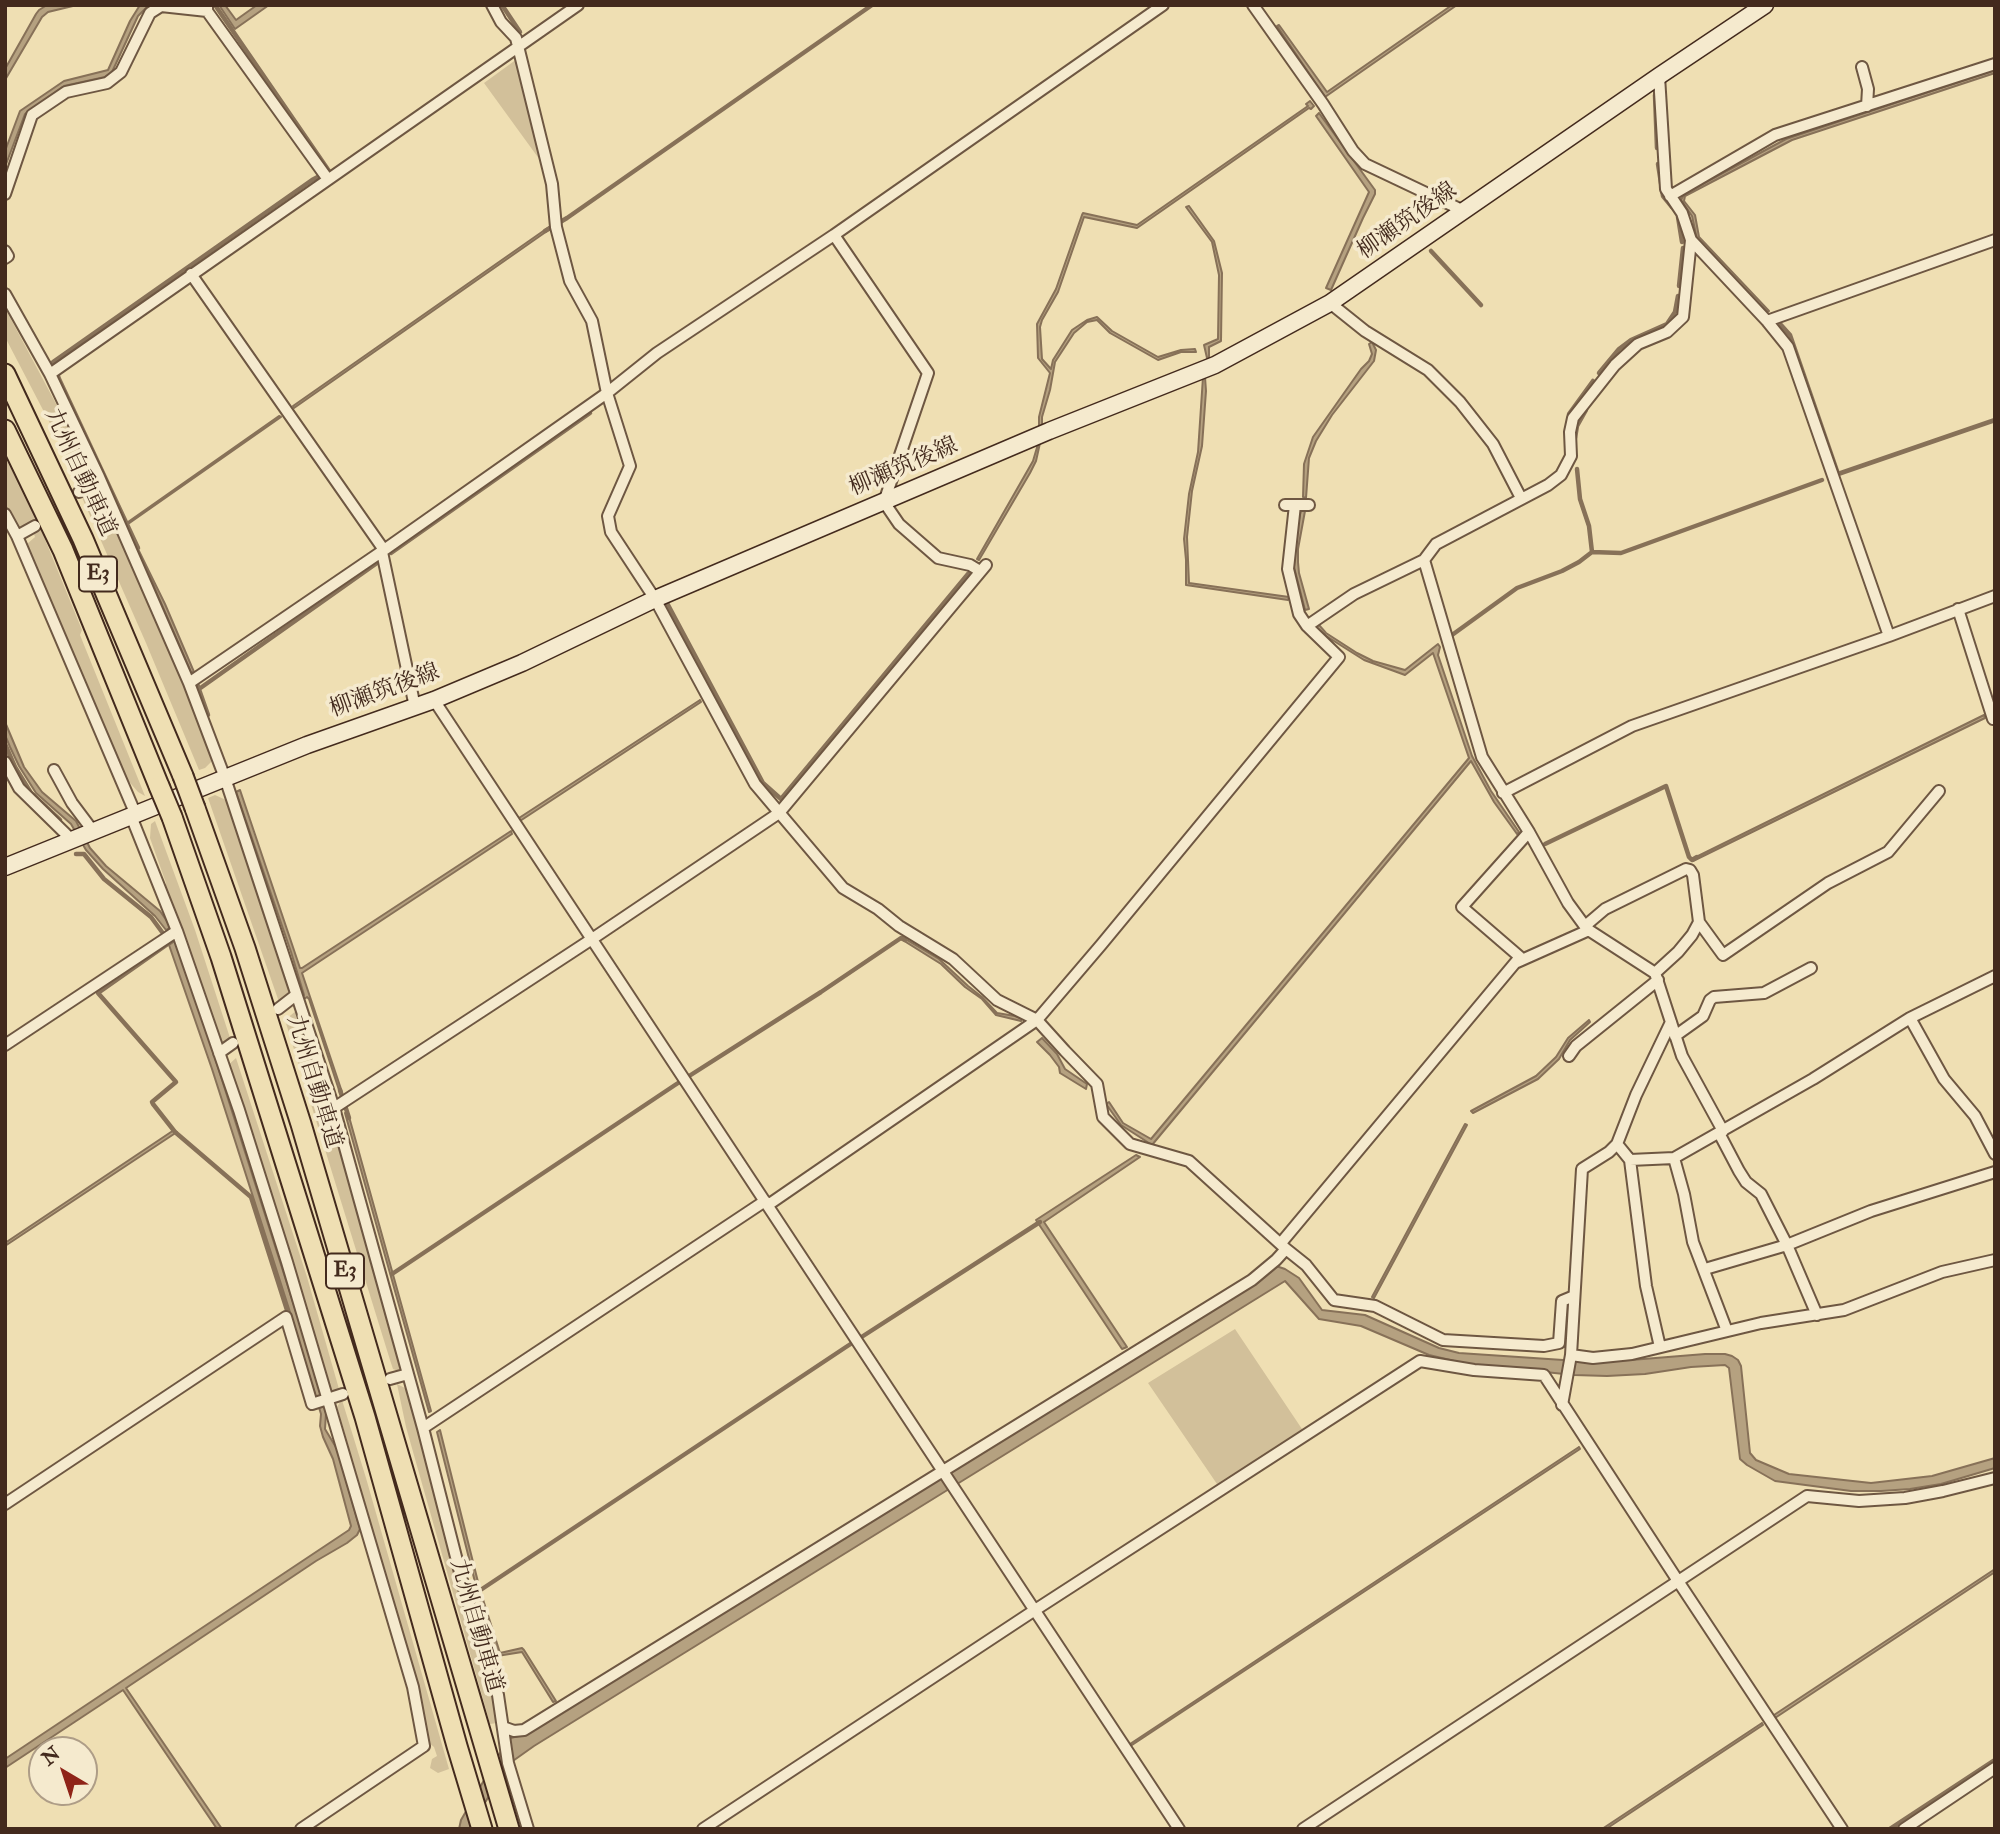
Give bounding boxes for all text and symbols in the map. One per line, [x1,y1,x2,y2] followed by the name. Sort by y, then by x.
[1353,178,1463,266] street label: 柳瀬筑後線
[37,405,121,541] street label: 九州自動車道
[846,433,962,503] street label: 柳瀬筑後線
[79,556,117,592] road number: E3
[326,659,444,725] street label: 柳瀬筑後線
[280,1012,346,1152] street label: 九州自動車道
[326,1254,364,1288] road number: E3
[443,1556,507,1696] street label: 九州自動車道
[28,1736,98,1806] north arrow
[37,1742,65,1771] text: N

